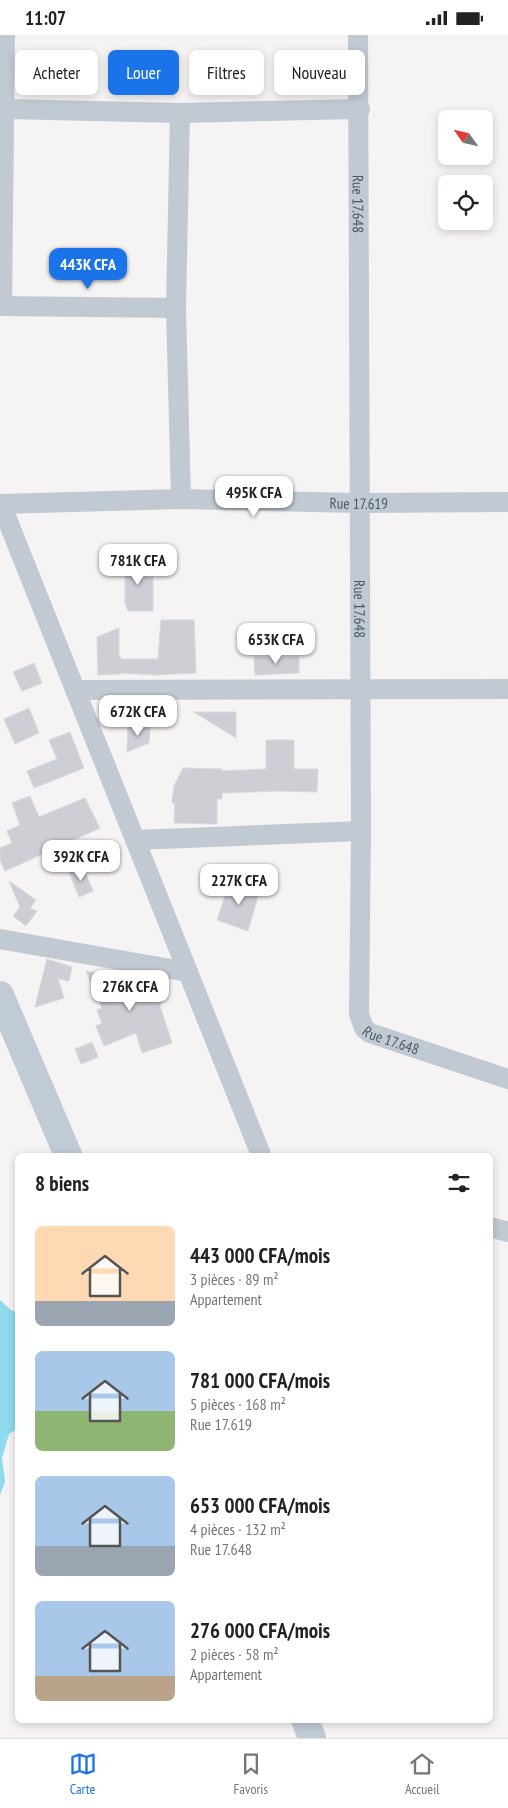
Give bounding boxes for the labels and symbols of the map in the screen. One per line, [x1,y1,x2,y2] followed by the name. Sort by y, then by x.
[438,110,492,165] north arrow
[349,175,368,233] street label: Rue 17.648
[36,247,140,290] pin: 443K CFA
[202,475,306,518] pin: 495K CFA
[330,493,388,513] street label: Rue 17.619
[86,543,190,586] pin: 781K CFA
[351,580,370,638] street label: Rue 17.648
[224,623,328,665] pin: 653K CFA
[86,695,190,737] pin: 672K CFA
[29,839,133,882] pin: 392K CFA
[187,863,291,906] pin: 227K CFA
[78,969,182,1012] pin: 276K CFA
[359,1021,422,1058] street label: Rue 17.648

